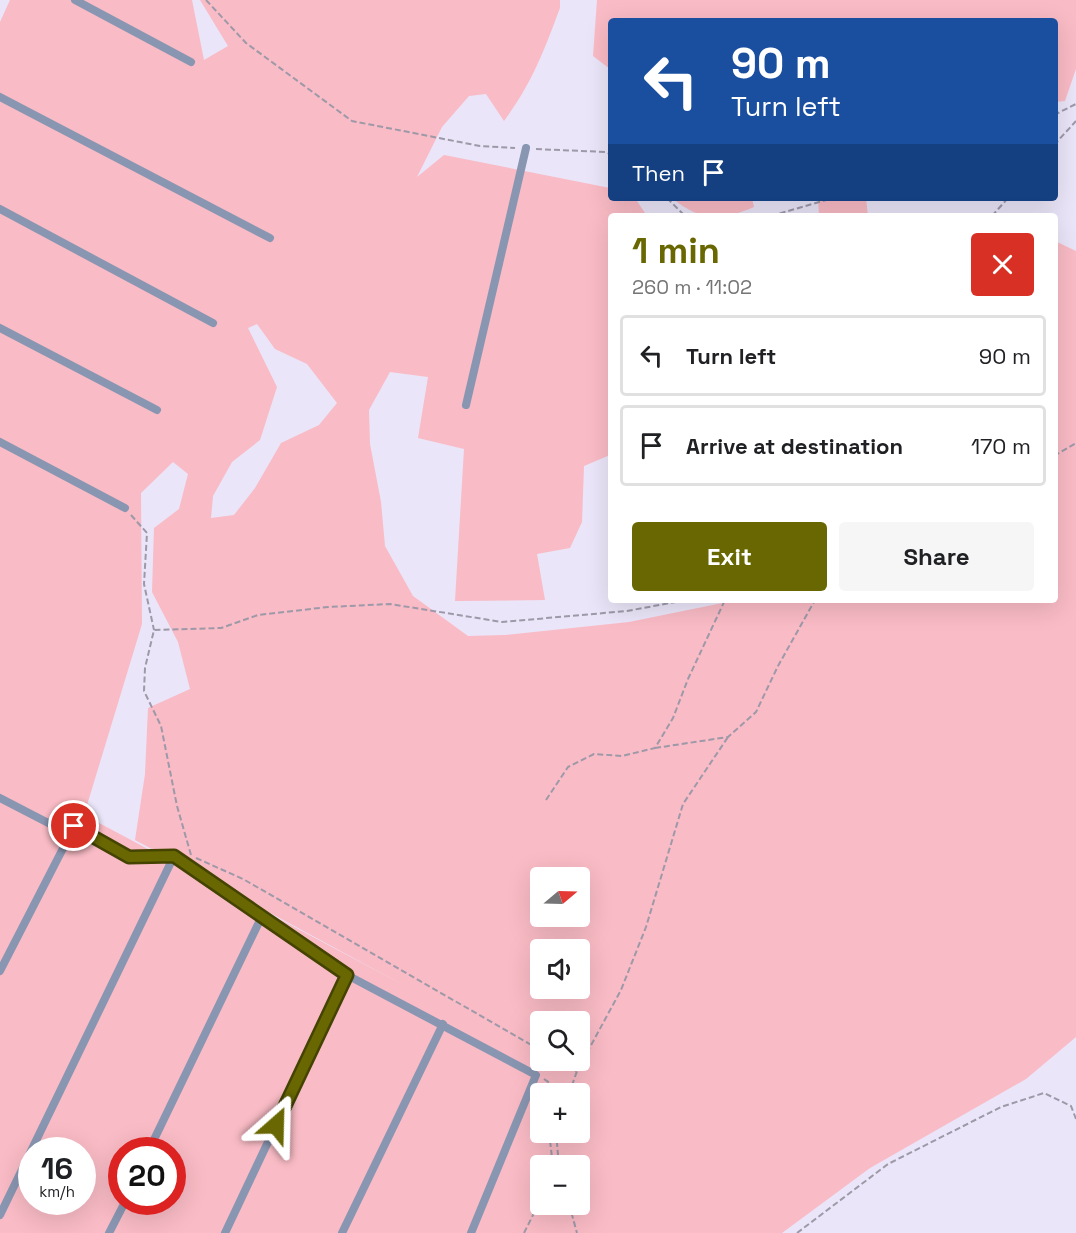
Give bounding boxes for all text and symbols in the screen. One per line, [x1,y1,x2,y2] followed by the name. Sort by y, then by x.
[731,37,831,90] text: 90 m
[632,42,710,120] icon: left
[731,89,841,124] text: Turn left
[697,156,730,189] icon: arrive
[632,159,685,187] text: Then
[632,228,720,274] text: 1 min
[971,233,1034,296] button: close
[632,274,752,300] text: 260 m · 11:02
[635,339,668,372] icon: left
[686,342,776,370] text: Turn left
[979,342,1031,370] text: 90 m
[635,429,668,462] icon: arrive
[686,432,903,460] text: Arrive at destination
[971,432,1031,460] text: 170 m
[632,522,827,591] button: Exit
[839,522,1034,591] button: Share
[48,800,99,851] pin
[57,809,90,842] icon: arrive
[530,867,590,927] north arrow
[530,867,590,1215] map controls
[530,939,590,999] button: sound
[530,1011,590,1071] button: search
[530,1083,590,1143] button: +
[244,1093,308,1157] position arrow
[108,1137,186,1215] speed limit sign: 20
[41,1149,73,1188] text: 16
[530,1155,590,1215] button: −
[39,1182,75,1201] text: km/h

